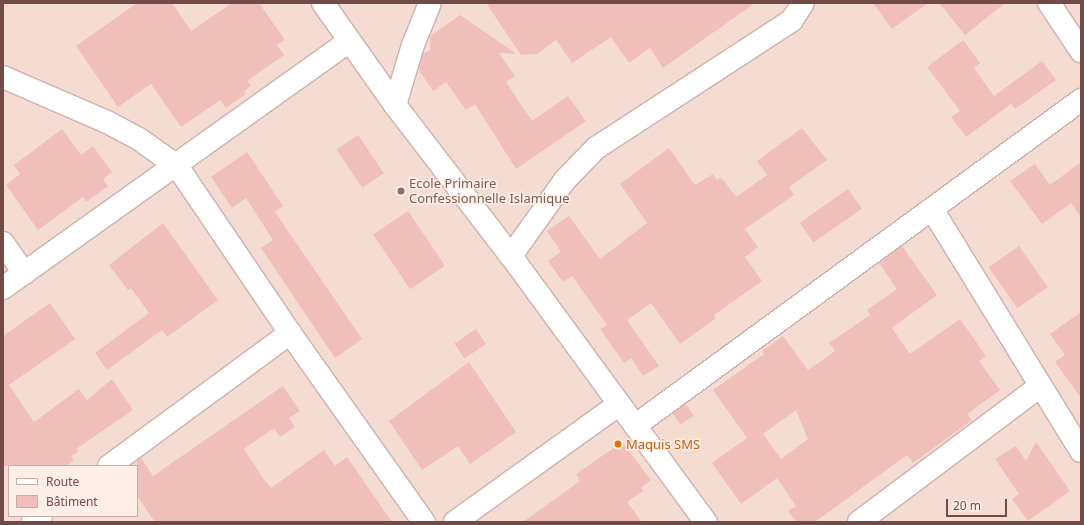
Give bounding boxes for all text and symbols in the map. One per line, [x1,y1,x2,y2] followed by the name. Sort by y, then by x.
[409,176,570,207] place label: Ecole Primaire Confessionnelle Islamique
[396,186,406,196] marker: Ecole Primaire Confessionnelle Islamique
[626,436,700,452] place label: Maquis SMS
[613,439,623,449] marker: Maquis SMS
[8,465,138,517] legend
[46,473,79,490] text: Route
[948,491,1009,517] scale bar
[46,493,98,510] text: Bâtiment
[953,497,981,514] text: 20 m

